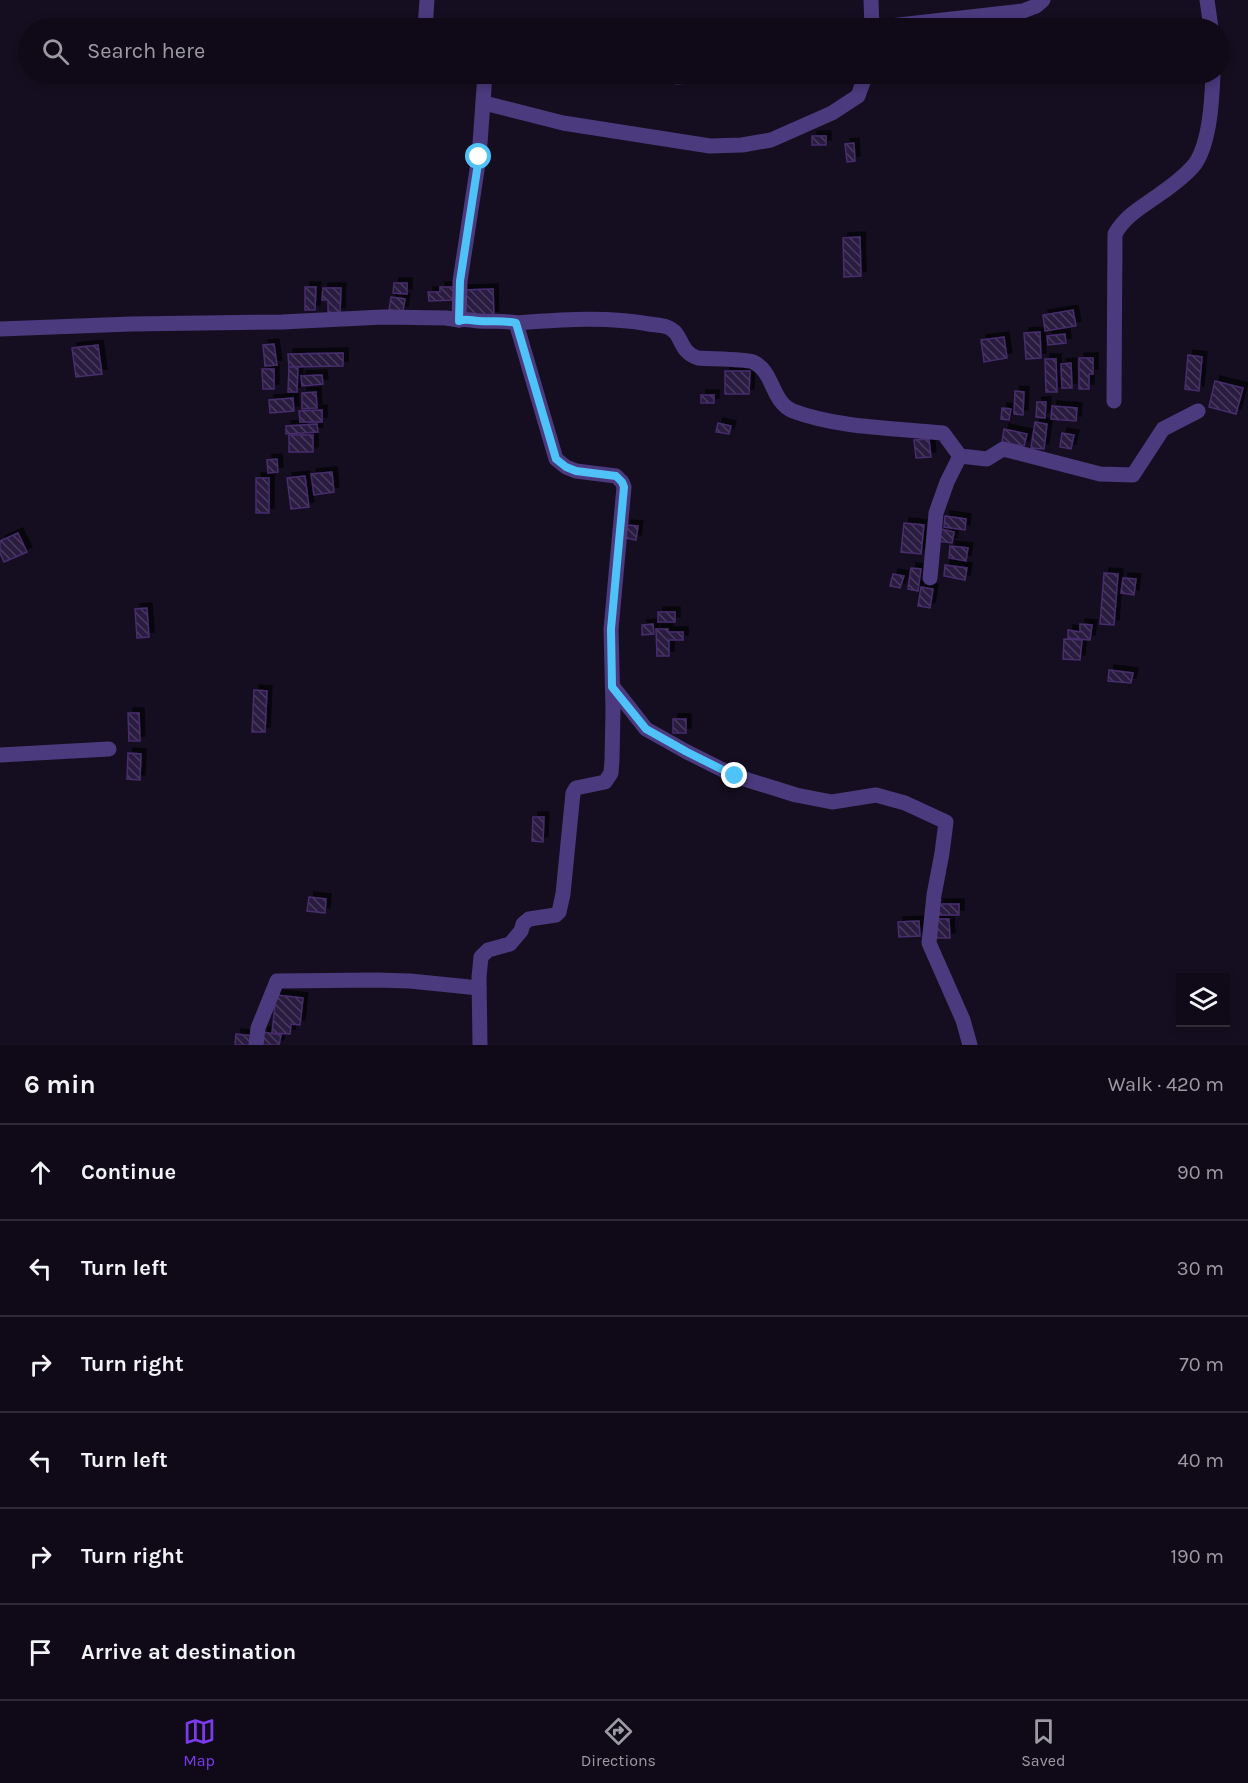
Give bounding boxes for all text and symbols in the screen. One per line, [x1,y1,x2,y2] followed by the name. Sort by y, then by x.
[18,18,1230,84] search box
[39,35,72,68] icon: search
[87,38,205,64] text: Search here
[465,143,491,169] route start
[721,762,747,788] route end
[1176,973,1230,1027] map controls
[1176,973,1230,1027] button: layers
[24,1069,96,1100] text: 6 min
[1108,1073,1224,1096] text: Walk · 420 m
[24,1156,57,1189] icon: ahead
[81,1159,176,1185] text: Continue
[1177,1161,1224,1184] text: 90 m
[24,1252,57,1285] icon: left
[81,1255,168,1281] text: Turn left
[1177,1257,1224,1280] text: 30 m
[24,1348,57,1381] icon: right
[81,1351,184,1377] text: Turn right
[1179,1353,1224,1376] text: 70 m
[24,1444,57,1477] icon: left
[81,1447,168,1473] text: Turn left
[1178,1449,1224,1472] text: 40 m
[24,1540,57,1573] icon: right
[81,1543,184,1569] text: Turn right
[1170,1545,1224,1568] text: 190 m
[24,1636,57,1669] icon: arrive
[81,1639,296,1665] text: Arrive at destination
[183,1715,216,1770] tab: Map
[581,1715,656,1770] tab: Directions
[1021,1715,1065,1770] tab: Saved

